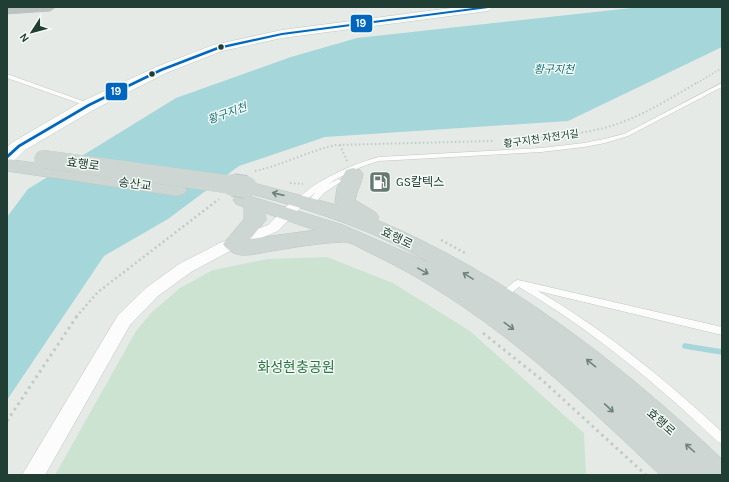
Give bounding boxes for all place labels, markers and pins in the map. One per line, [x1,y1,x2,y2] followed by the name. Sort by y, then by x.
[216,42,226,52] unlabelled marker
[147,69,157,79] unlabelled marker
[367,169,393,195] fuel station icon: GS칼텍스
[396,175,444,189] place label: GS칼텍스

